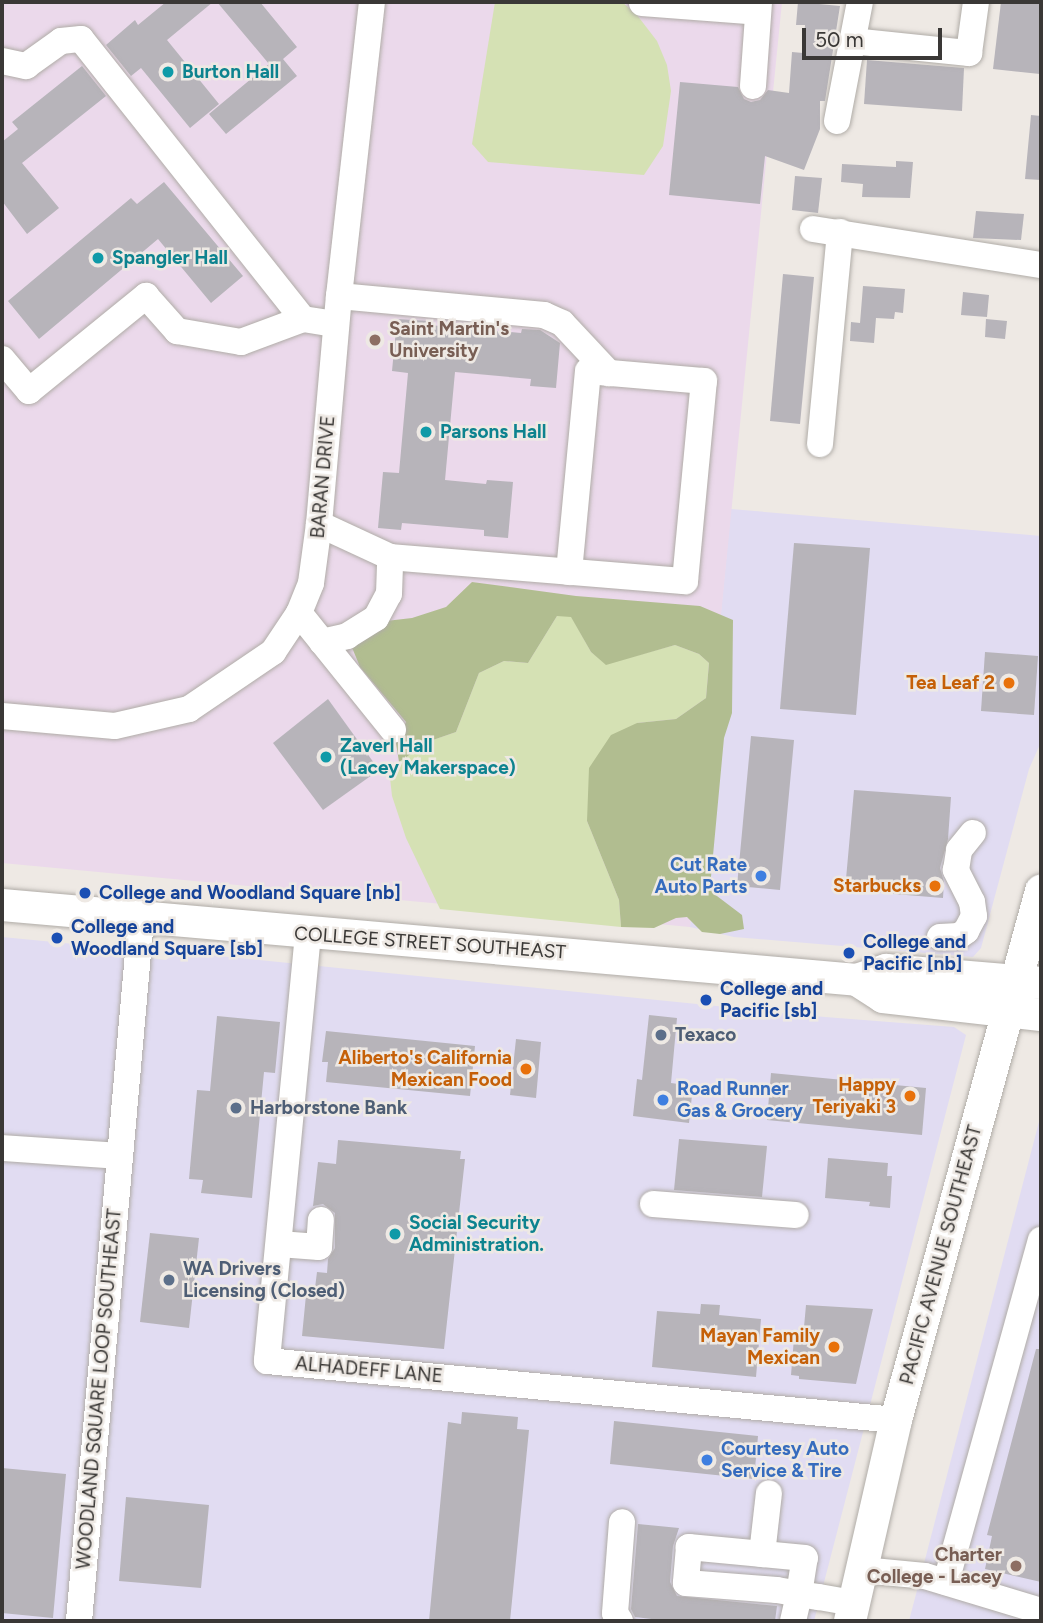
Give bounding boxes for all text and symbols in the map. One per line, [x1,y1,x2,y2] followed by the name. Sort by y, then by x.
[805,14,945,58] scale bar
[815,27,864,52] text: 50 m
[182,61,279,83] place label: Burton Hall
[160,64,176,80] marker: Burton Hall
[112,247,228,269] place label: Spangler Hall
[90,250,106,266] marker: Spangler Hall
[389,318,509,362] place label: Saint Martin's University
[367,332,383,348] marker: Saint Martin's University
[306,415,340,539] street label: BARAN DRIVE
[440,421,546,443] place label: Parsons Hall
[418,424,434,440] marker: Parsons Hall
[906,672,995,694] place label: Tea Leaf 2
[1001,675,1017,691] marker: Tea Leaf 2
[340,735,516,779] place label: Zaverl Hall (Lacey Makerspace)
[318,749,334,765] marker: Zaverl Hall (Lacey Makerspace)
[655,854,747,898] place label: Cut Rate Auto Parts
[753,868,769,884] marker: Cut Rate Auto Parts
[833,875,921,897] place label: Starbucks
[927,878,943,894] marker: Starbucks
[99,882,401,904] place label: College and Woodland Square [nb]
[77,885,93,901] marker: College and Woodland Square [nb]
[71,916,263,960] place label: College and Woodland Square [sb]
[293,922,567,964] street label: COLLEGE STREET SOUTHEAST
[49,930,65,946] marker: College and Woodland Square [sb]
[863,931,966,975] place label: College and Pacific [nb]
[841,945,857,961] marker: College and Pacific [nb]
[720,978,823,1022] place label: College and Pacific [sb]
[698,992,714,1008] marker: College and Pacific [sb]
[675,1024,736,1046] place label: Texaco
[653,1027,669,1043] marker: Texaco
[338,1047,512,1091] place label: Aliberto's California Mexican Food
[518,1061,534,1077] marker: Aliberto's California Mexican Food
[812,1074,896,1118] place label: Happy Teriyaki 3
[677,1078,803,1122] place label: Road Runner Gas & Grocery
[902,1088,918,1104] marker: Happy Teriyaki 3
[655,1092,671,1108] marker: Road Runner Gas & Grocery
[250,1097,407,1119] place label: Harborstone Bank
[228,1100,244,1116] marker: Harborstone Bank
[895,1123,987,1387] street label: PACIFIC AVENUE SOUTHEAST
[72,1208,126,1570] street label: WOODLAND SQUARE LOOP SOUTHEAST
[409,1212,544,1256] place label: Social Security Administration.
[387,1226,403,1242] marker: Social Security Administration.
[183,1258,345,1302] place label: WA Drivers Licensing (Closed)
[161,1272,177,1288] marker: WA Drivers Licensing (Closed)
[700,1325,820,1369] place label: Mayan Family Mexican
[826,1339,842,1355] marker: Mayan Family Mexican
[294,1352,444,1388] street label: ALHADEFF LANE
[721,1438,849,1482] place label: Courtesy Auto Service & Tire
[699,1452,715,1468] marker: Courtesy Auto Service & Tire
[867,1544,1002,1588] place label: Charter College - Lacey
[1008,1558,1024,1574] marker: Charter College - Lacey

